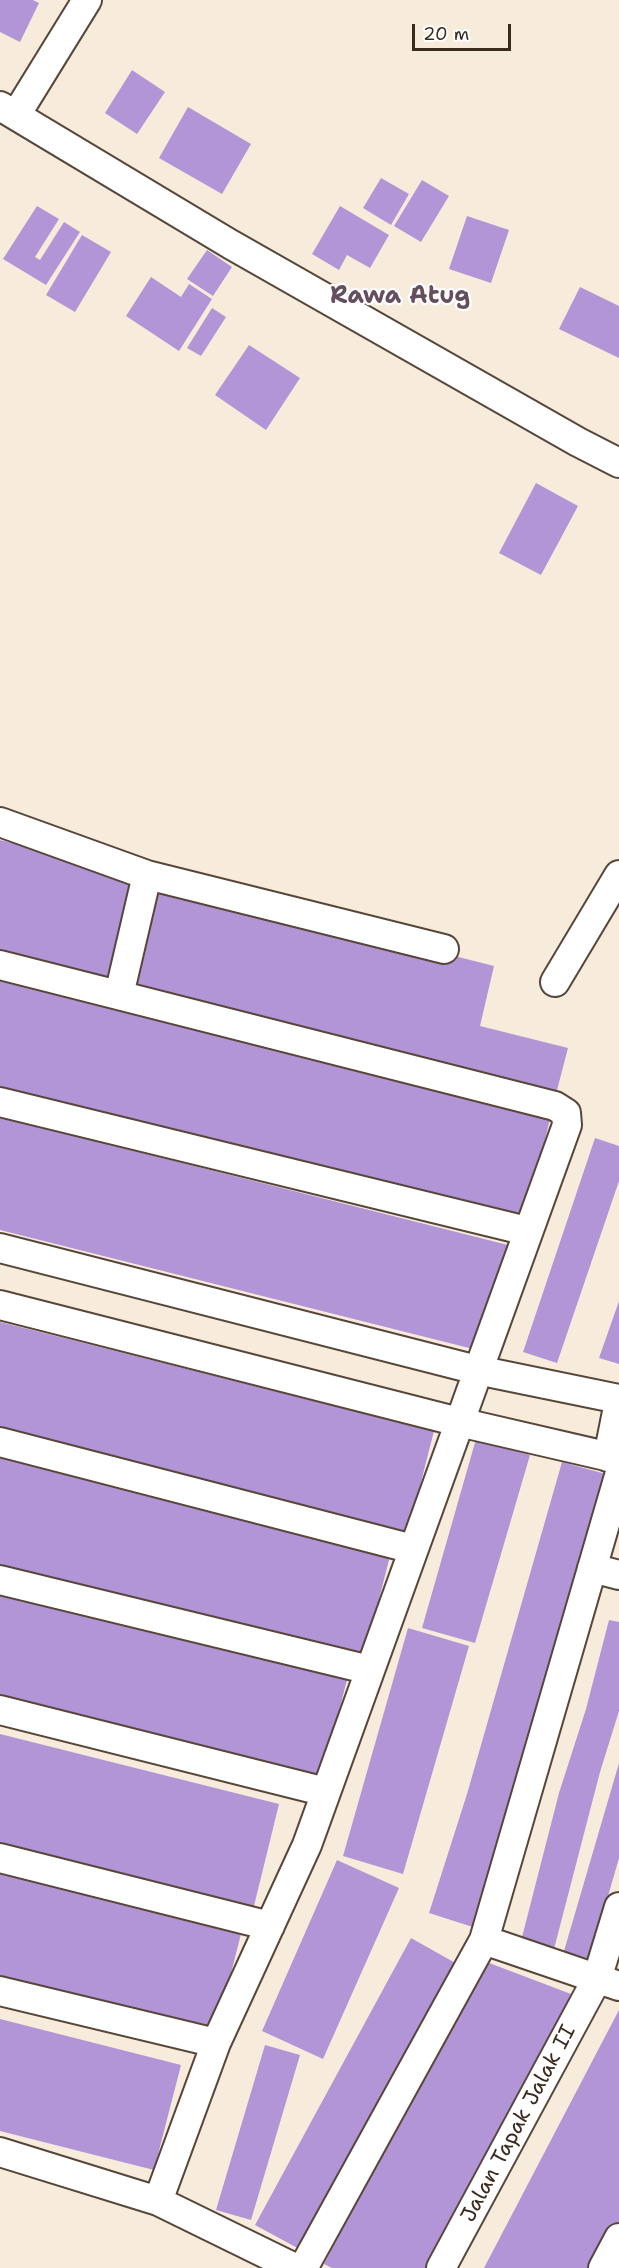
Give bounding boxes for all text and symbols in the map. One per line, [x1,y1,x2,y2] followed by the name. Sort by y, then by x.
[415,12,514,50] scale bar
[423,22,469,46] text: 20 m
[330,283,470,311] district label: Rawa Atug
[456,2021,582,2227] street label: Jalan Tapak Jalak II

